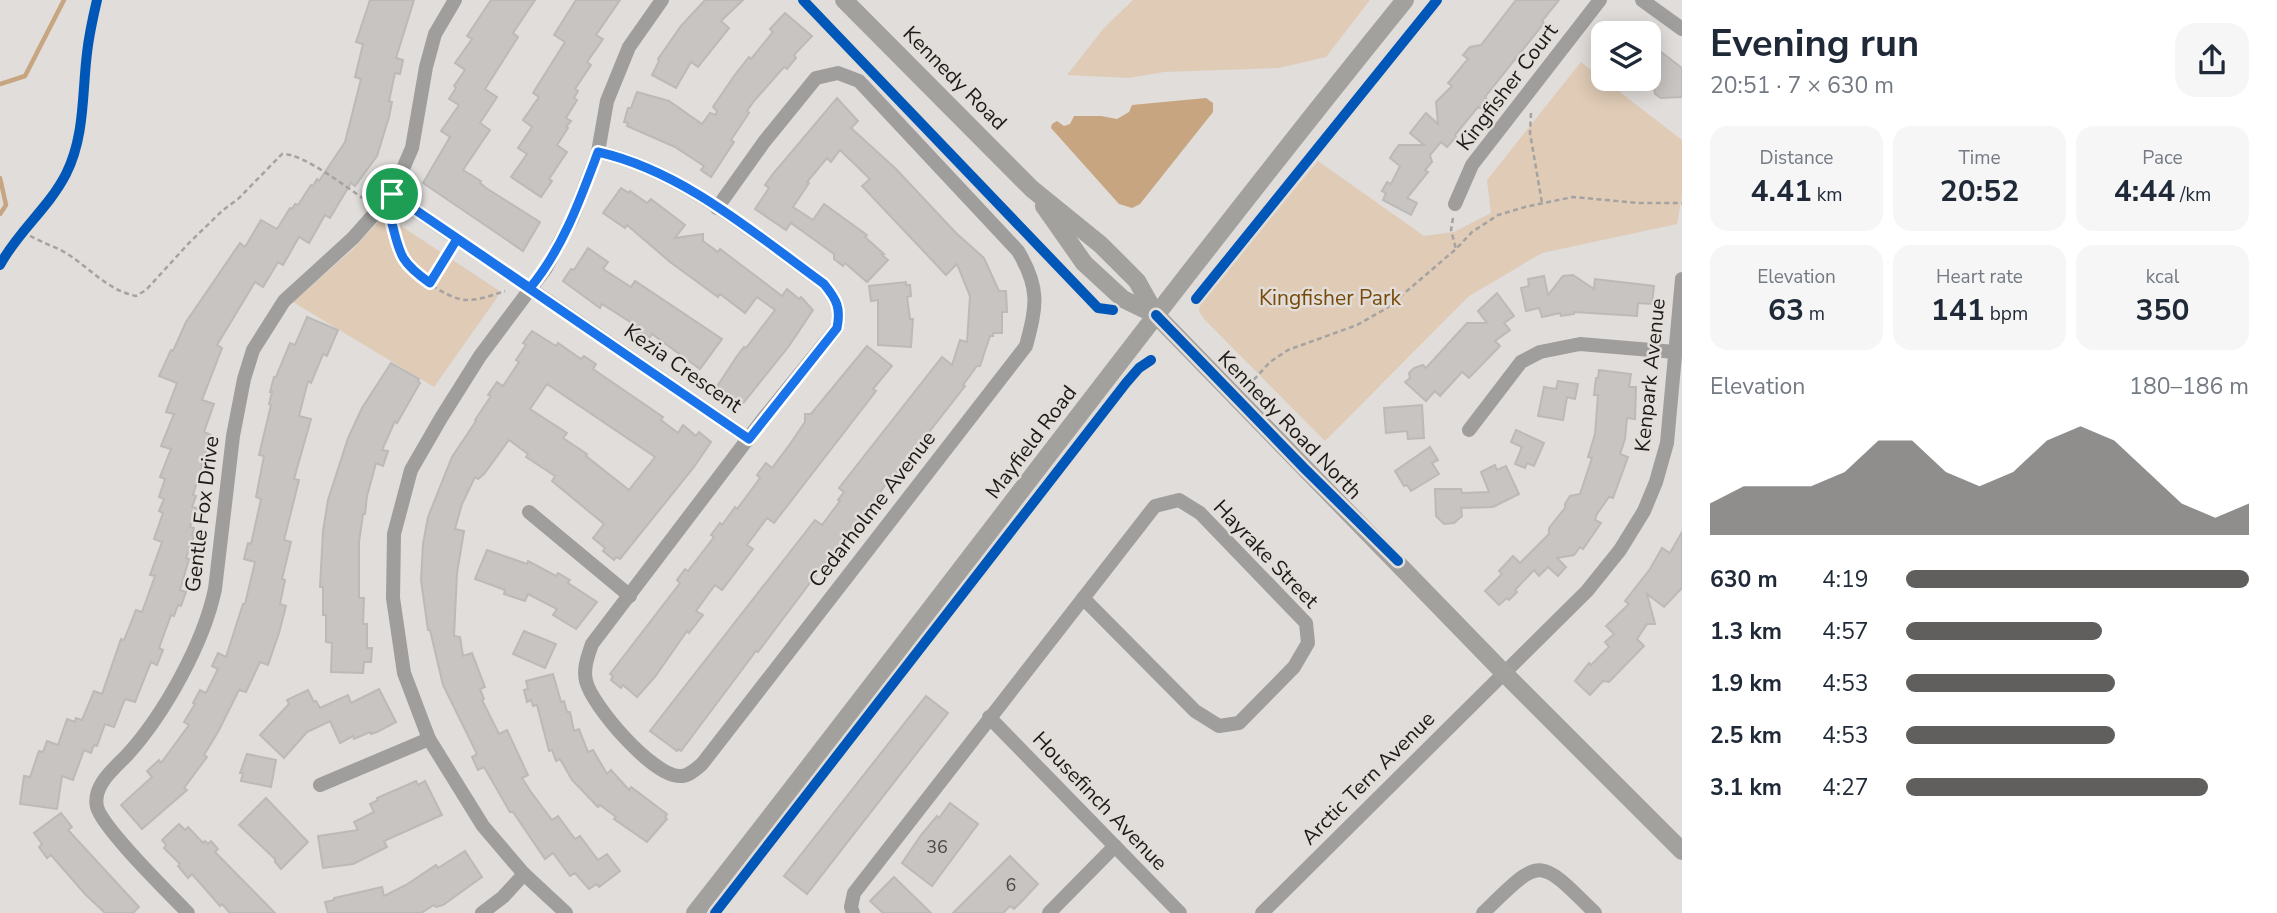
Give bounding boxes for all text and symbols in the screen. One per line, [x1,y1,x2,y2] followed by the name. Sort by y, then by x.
[1450,17,1564,156] street label: Kingfisher Court
[1710,18,1919,69] text: Evening run
[897,20,1013,136] street label: Kennedy Road
[1591,21,1661,91] map controls
[1591,21,1661,91] button: layers
[2175,23,2249,97] button: share
[1710,70,1894,101] text: 20:51 · 7 × 630 m
[1760,145,1833,171] text: Distance
[1958,145,2001,171] text: Time
[2142,145,2183,171] text: Pace
[362,164,422,224] pin
[1750,171,1812,212] text: 4.41
[1940,171,2019,212] text: 20:52
[2114,171,2175,212] text: 4:44
[373,175,411,213] icon: arrive
[1812,182,1843,208] text: km
[2175,182,2211,208] text: /km
[1757,264,1836,290] text: Elevation
[1936,264,2023,290] text: Heart rate
[2146,264,2179,290] text: kcal
[1259,284,1402,312] park label: Kingfisher Park
[1768,290,1804,331] text: 63
[1931,290,1985,331] text: 141
[2136,290,2190,331] text: 350
[1628,297,1672,453] street label: Kenpark Avenue
[1804,301,1825,327] text: m
[1985,301,2028,327] text: bpm
[618,317,748,419] street label: Kezia Crescent
[1212,345,1368,505] street label: Kennedy Road North
[1710,371,1805,402] text: Elevation
[2129,371,2249,402] text: 180–186 m
[979,379,1083,505] street label: Mayfield Road
[802,425,942,593] street label: Cedarholme Avenue
[179,434,225,594] street label: Gentle Fox Drive
[1207,494,1325,615] street label: Hayrake Street
[1710,564,1778,595] text: 630 m
[1822,564,1869,595] text: 4:19
[1710,616,1782,647] text: 1.3 km
[1822,616,1869,647] text: 4:57
[1710,668,1782,699] text: 1.9 km
[1822,668,1869,699] text: 4:53
[1295,705,1441,851] street label: Arctic Tern Avenue
[1710,720,1782,751] text: 2.5 km
[1822,720,1869,751] text: 4:53
[1026,725,1174,877] street label: Housefinch Avenue
[1710,772,1782,803] text: 3.1 km
[1822,772,1869,803] text: 4:27
[926,835,948,859] house number: 36
[1006,873,1016,897] house number: 6

